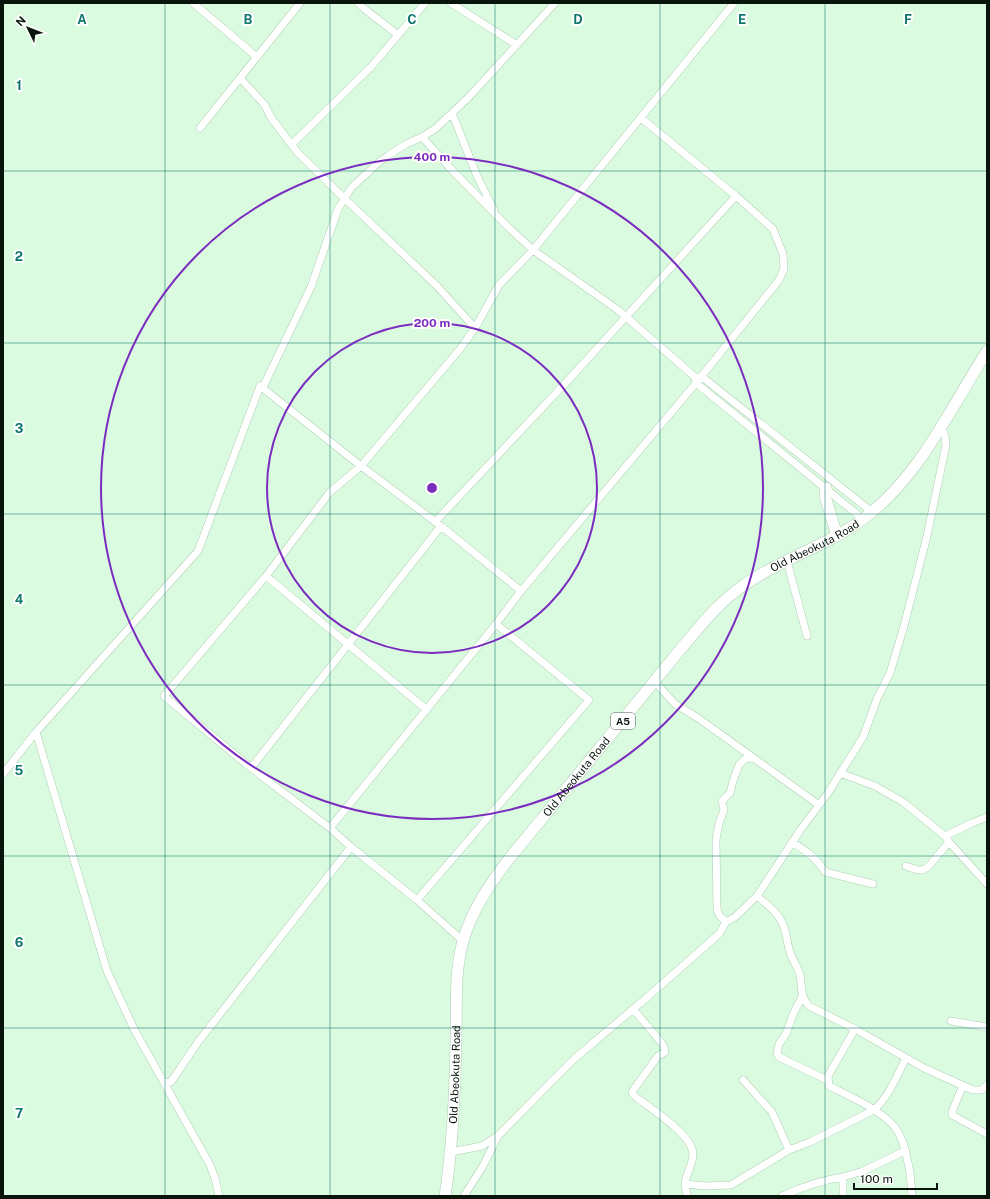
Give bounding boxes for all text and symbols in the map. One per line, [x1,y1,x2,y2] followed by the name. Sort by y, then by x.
[8,8,48,48] north arrow
[77,12,87,27] text: A
[244,12,253,27] text: B
[407,12,417,27] text: C
[573,12,583,27] text: D
[738,12,746,27] text: E
[904,12,912,27] text: F
[13,14,28,28] text: N
[16,78,22,93] text: 1
[414,150,451,164] text: 400 m
[15,249,23,264] text: 2
[414,316,450,330] text: 200 m
[15,421,24,436] text: 3
[425,481,439,495] centre of rings
[768,518,861,574] street label: Old Abeokuta Road
[15,592,24,607] text: 4
[611,713,635,729] road number: A5
[540,735,612,819] street label: Old Abeokuta Road
[15,763,24,778] text: 5
[15,935,24,950] text: 6
[447,1025,462,1124] street label: Old Abeokuta Road
[15,1106,23,1121] text: 7
[854,1165,937,1191] scale bar
[860,1172,893,1186] text: 100 m

